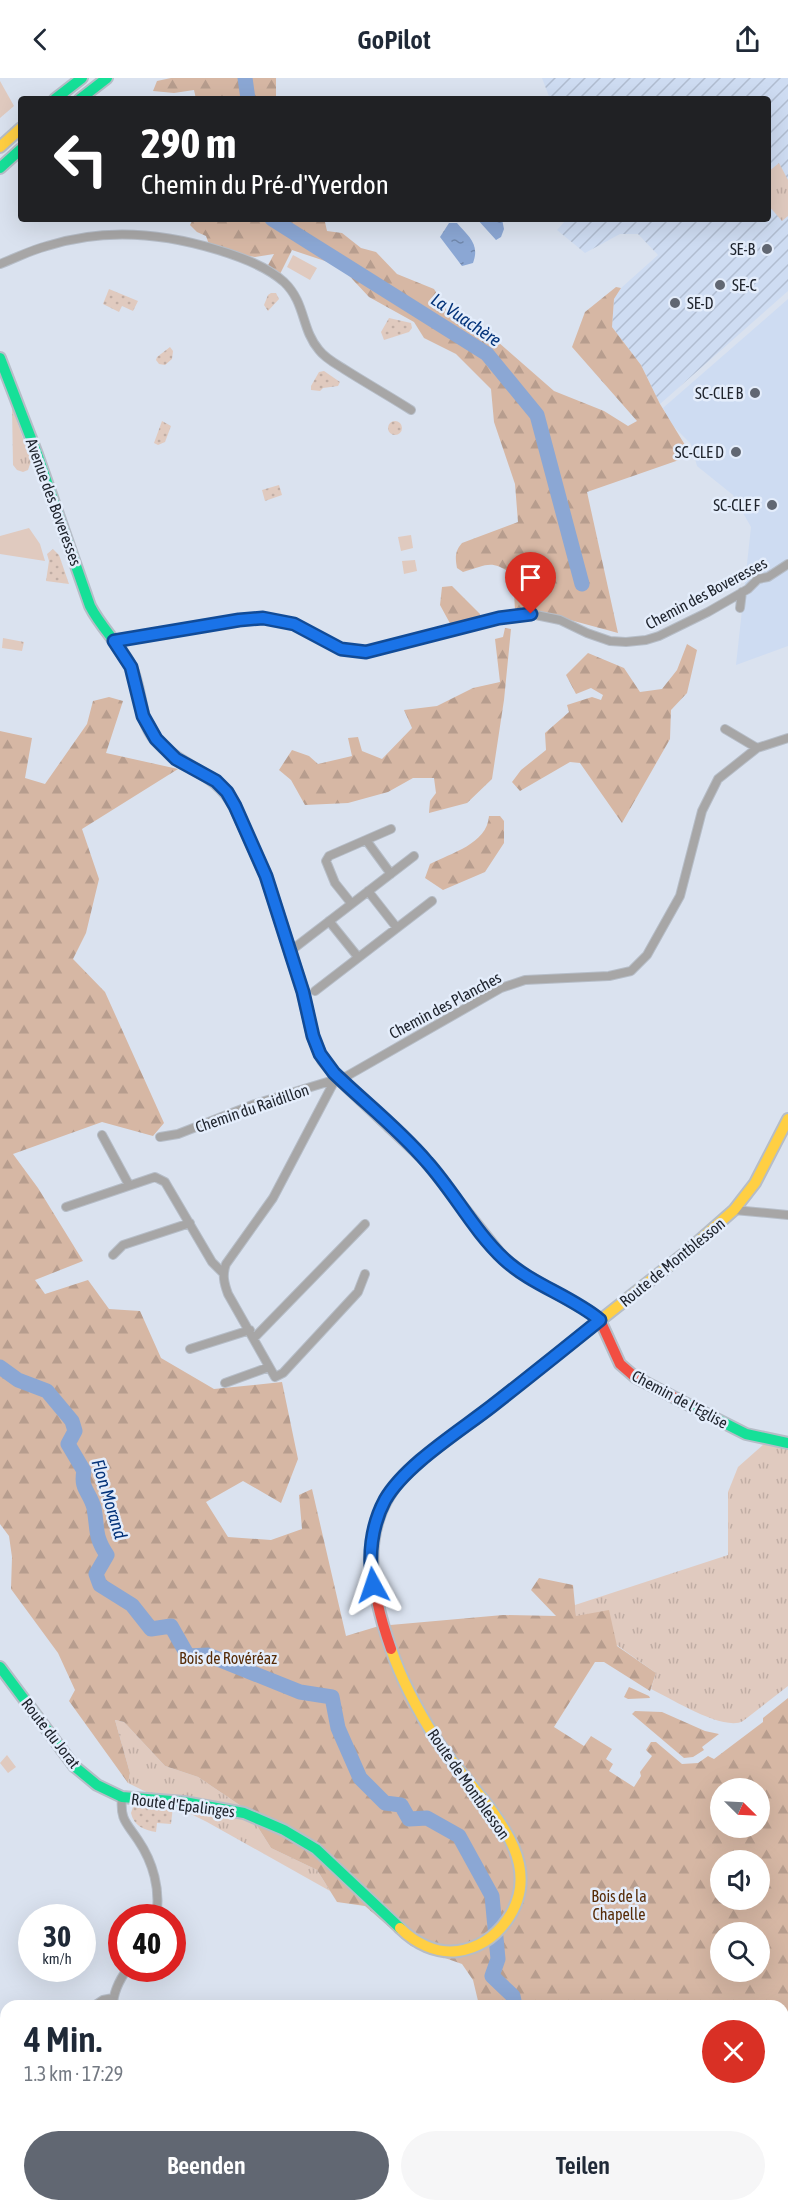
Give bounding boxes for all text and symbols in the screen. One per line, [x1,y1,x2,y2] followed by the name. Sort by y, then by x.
[24,23,57,56] icon: back
[731,23,764,56] icon: share
[357,24,431,55] text: GoPilot
[141,119,236,167] text: 290 m
[42,120,120,198] icon: left
[141,169,389,200] text: Chemin du Pré-d'Yverdon
[730,240,755,258] place label: SE-B
[760,242,774,256] marker: SE-B
[732,276,757,294] place label: SE-C
[713,278,727,292] marker: SE-C
[427,289,505,351] water label: La Vuachère
[687,294,714,312] place label: SE-D
[668,296,682,310] marker: SE-D
[695,384,743,402] place label: SC-CLE B
[748,386,762,400] marker: SC-CLE B
[23,436,85,568] street label: Avenue des Boveresses
[675,443,724,461] place label: SC-CLE D
[729,445,743,459] marker: SC-CLE D
[713,496,761,514] place label: SC-CLE F
[765,498,779,512] marker: SC-CLE F
[505,552,556,614] pin
[642,553,770,633] street label: Chemin des Boveresses
[514,561,547,594] icon: arrive
[386,968,504,1042] street label: Chemin des Planches
[193,1080,311,1136] street label: Chemin du Raidillon
[616,1214,728,1310] street label: Route de Montblesson
[629,1366,731,1433] street label: Chemin de l'Eglise
[87,1456,132,1542] water label: Flon Morand
[341,1553,405,1617] position arrow
[179,1649,277,1667] park label: Bois de Rovéréaz
[18,1694,84,1772] street label: Route du Jorat
[424,1725,514,1843] street label: Route de Montblesson
[710,1778,770,1838] north arrow
[710,1778,770,1982] map controls
[130,1790,236,1821] street label: Route d'Epalinges
[710,1850,770,1910] button: sound
[591,1887,647,1924] park label: Bois de la Chapelle
[108,1904,186,1982] speed limit sign: 40
[43,1919,71,1953] text: 30
[710,1922,770,1982] button: search
[42,1950,72,1967] text: km/h
[24,2018,102,2060] text: 4 Min.
[702,2020,765,2083] button: close
[24,2062,123,2085] text: 1.3 km · 17:29
[24,2131,389,2200] button: Beenden
[401,2131,765,2200] button: Teilen

